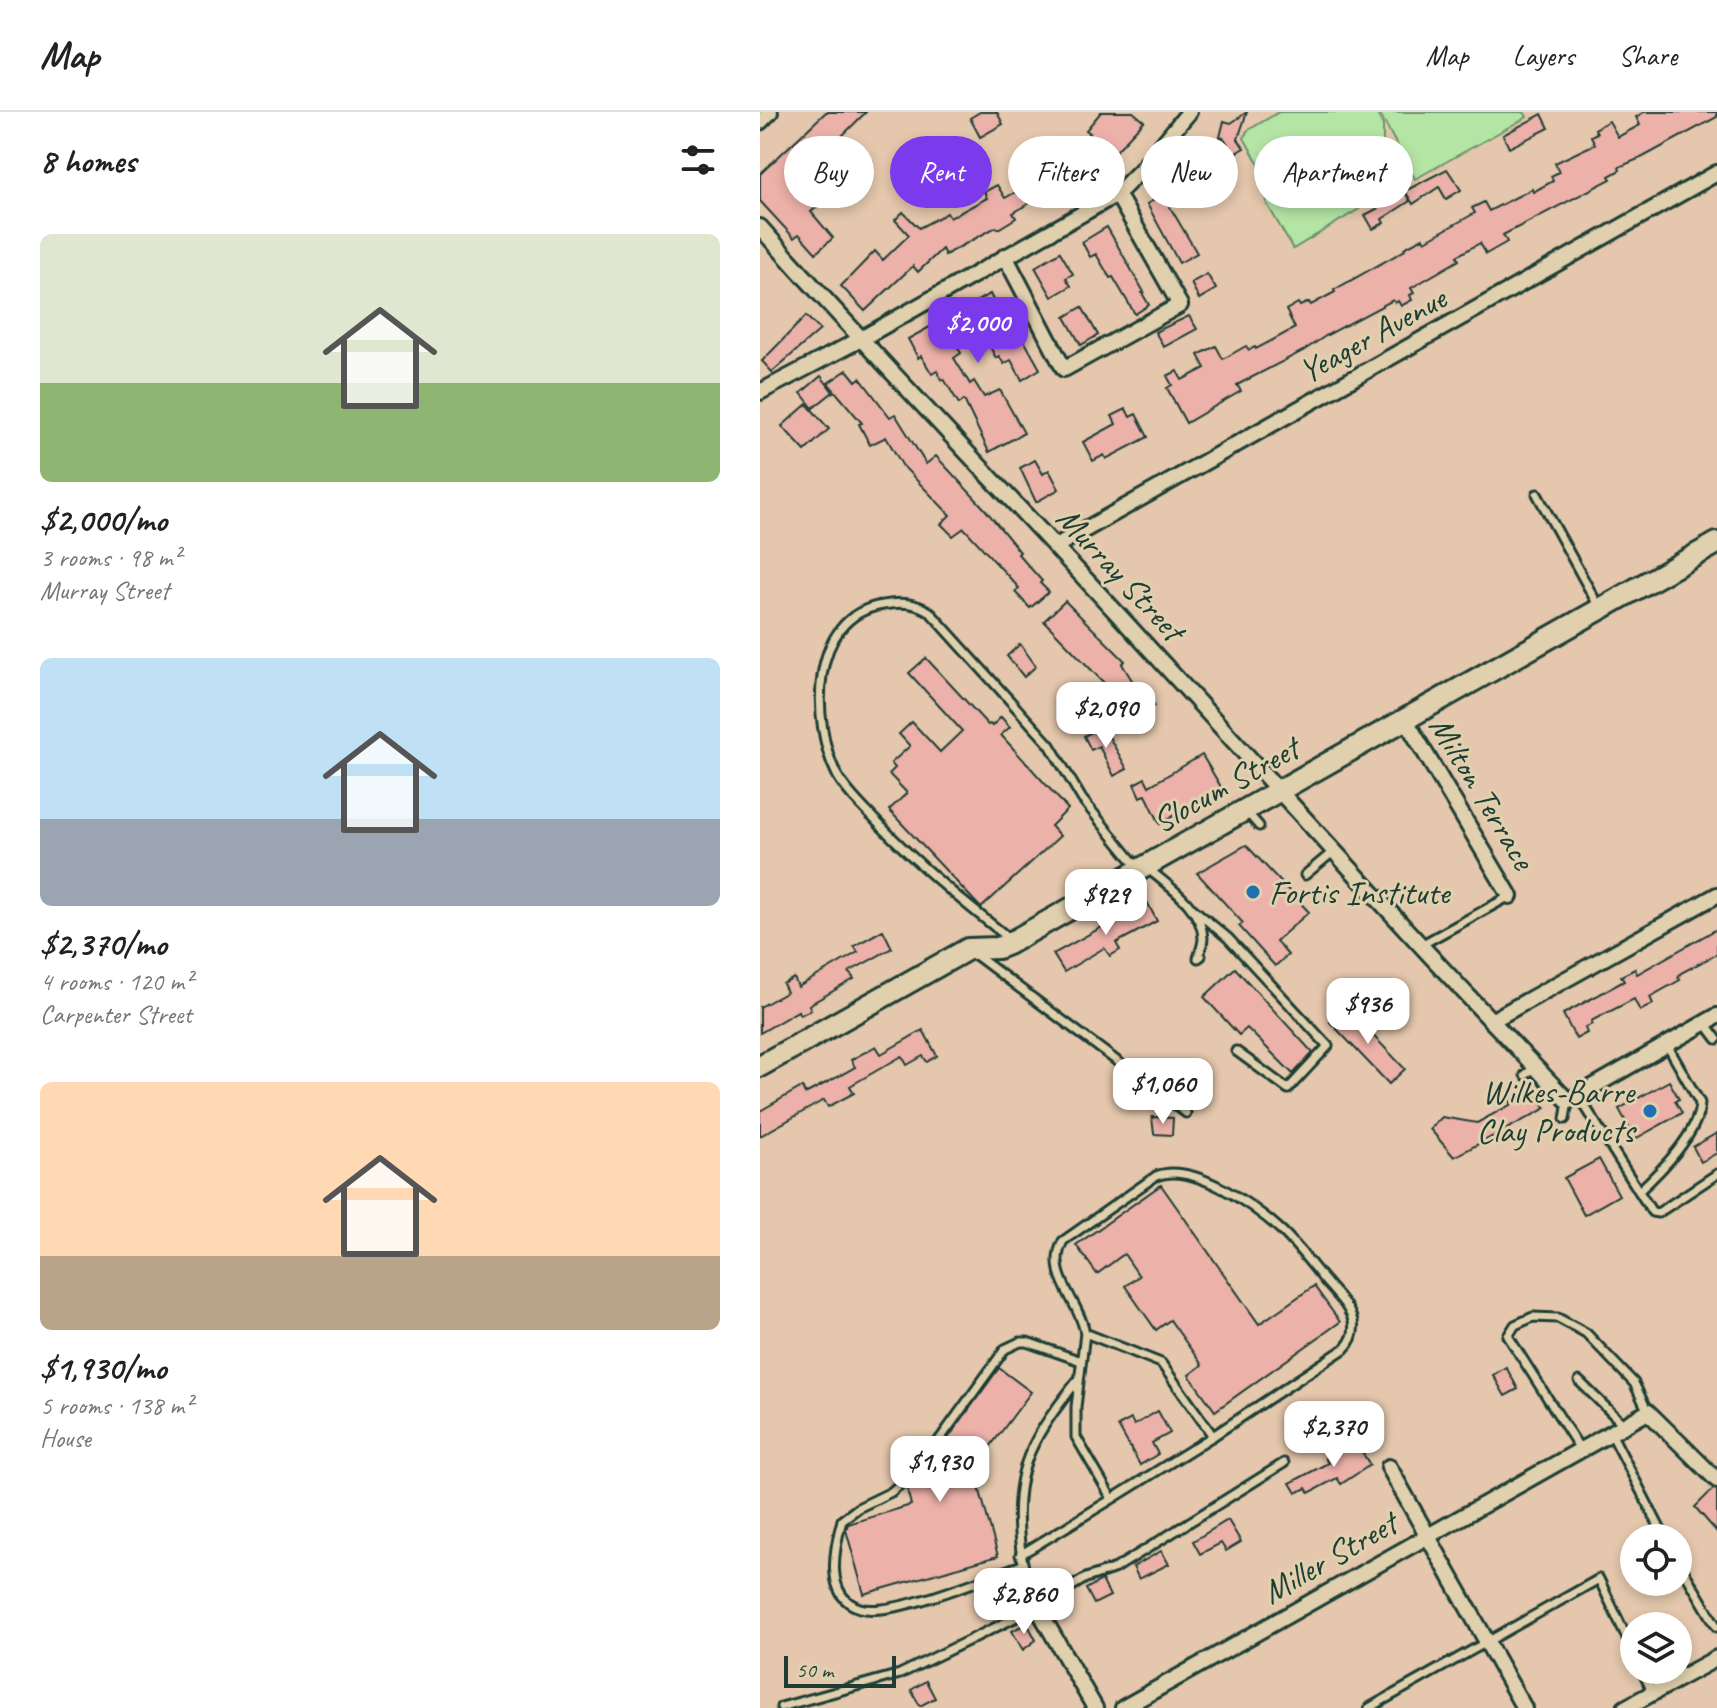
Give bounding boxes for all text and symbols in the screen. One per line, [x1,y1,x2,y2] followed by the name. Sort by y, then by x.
[40,32,99,79] text: Map
[1426,38,1469,73] text: Map
[1513,38,1574,73] text: Layers
[1618,38,1677,73] text: Share
[784,136,874,208] chip: Buy
[890,136,992,208] chip: Rent
[1008,136,1125,208] chip: Filters
[1141,136,1238,208] chip: New
[1254,136,1413,208] chip: Apartment
[676,138,720,182] icon: filters
[40,139,136,182] text: 8 homes
[1291,275,1455,392] street label: Yeager Avenue
[308,286,452,430] icon: home
[913,297,1043,365] pin: $2,000
[946,306,1010,339] text: $2,000
[1047,497,1197,653] street label: Murray Street
[40,498,167,541] text: $2,000/mo
[40,541,181,574] text: 3 rooms · 98 m²
[40,574,169,607] text: Murray Street
[1041,682,1171,750] pin: $2,090
[1074,691,1138,724] text: $2,090
[1420,708,1546,878] street label: Milton Terrace
[308,710,452,854] icon: home
[1145,724,1310,842] street label: Slocum Street
[1059,869,1153,937] pin: $929
[1269,871,1451,914] place label: Fortis Institute
[1083,878,1129,911] text: $929
[1244,883,1262,901] marker: Fortis Institute
[40,922,167,965] text: $2,370/mo
[40,965,192,998] text: 4 rooms · 120 m²
[1321,978,1415,1046] pin: $936
[1344,987,1392,1020] text: $936
[40,998,192,1031] text: Carpenter Street
[1098,1058,1228,1126] pin: $1,060
[1131,1067,1195,1100] text: $1,060
[1477,1070,1637,1152] place label: Wilkes-Barre Clay Products
[1641,1102,1659,1120] marker: Wilkes-Barre Clay Products
[308,1134,452,1278] icon: home
[40,1346,166,1389] text: $1,930/mo
[40,1389,192,1422] text: 5 rooms · 138 m²
[1269,1401,1399,1469] pin: $2,370
[1302,1410,1366,1443] text: $2,370
[40,1422,91,1455] text: House
[875,1436,1005,1504] pin: $1,930
[908,1445,972,1478] text: $1,930
[1254,1499,1408,1613] street label: Miller Street
[1620,1524,1692,1684] map controls
[1620,1524,1692,1596] button: locate
[959,1568,1089,1636] pin: $2,860
[992,1577,1056,1610] text: $2,860
[1620,1612,1692,1684] button: layers
[784,1652,896,1688] scale bar
[796,1656,833,1684] text: 50 m

